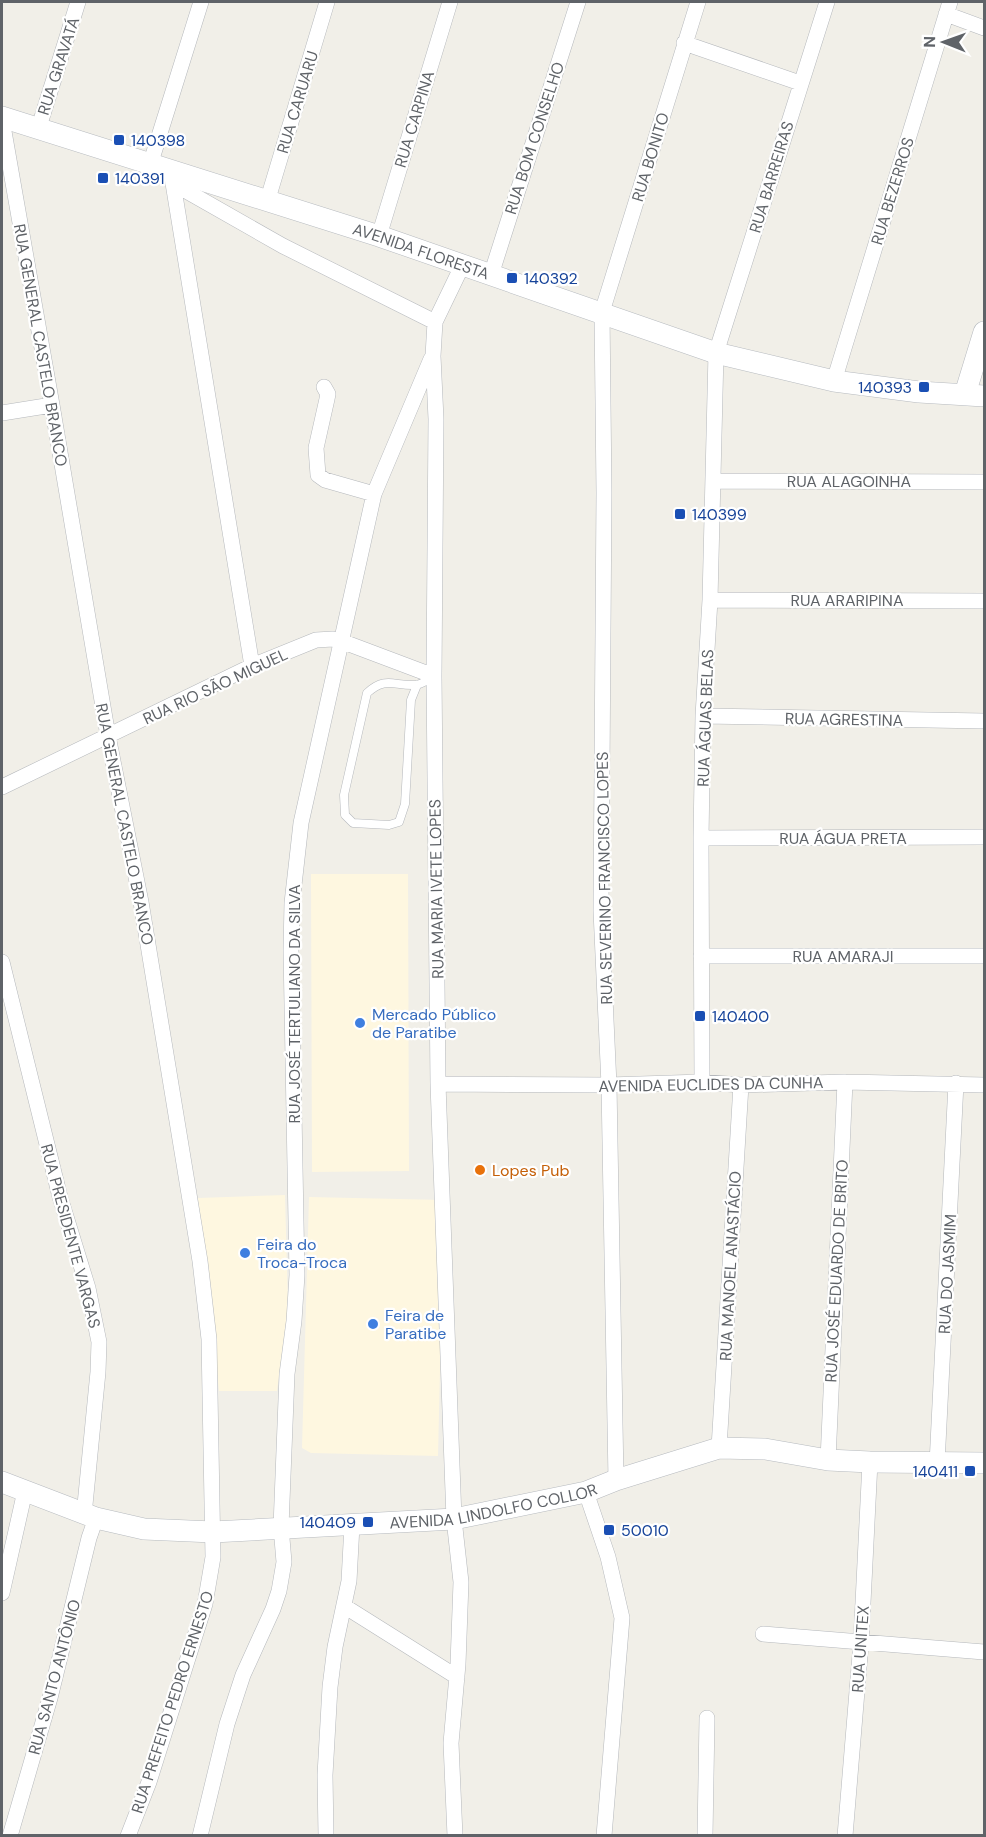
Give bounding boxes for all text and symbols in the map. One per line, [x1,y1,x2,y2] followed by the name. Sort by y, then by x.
[914,12,974,72] north arrow
[33,14,84,118] street label: RUA GRAVATÁ
[919,36,940,48] text: N
[272,48,323,156] street label: RUA CARUARU
[500,59,569,217] street label: RUA BOM CONSELHO
[390,68,439,170] street label: RUA CARPINA
[627,110,674,204] street label: RUA BONITO
[745,119,798,236] street label: RUA BARREIRAS
[131,130,185,151] place label: 140398
[112,133,126,147] marker: 140398
[866,135,919,248] street label: RUA BEZERROS
[115,168,164,189] place label: 140391
[96,171,110,185] marker: 140391
[350,218,492,285] street label: AVENIDA FLORESTA
[9,222,72,468] street label: RUA GENERAL CASTELO BRANCO
[524,268,578,289] place label: 140392
[505,271,519,285] marker: 140392
[858,377,912,398] place label: 140393
[917,380,931,394] marker: 140393
[787,471,911,492] street label: RUA ALAGOINHA
[692,504,747,525] place label: 140399
[673,507,687,521] marker: 140399
[790,590,904,611] street label: RUA ARARIPINA
[139,644,291,729] street label: RUA RIO SÃO MIGUEL
[693,649,718,787] street label: RUA ÁGUAS BELAS
[91,701,158,947] street label: RUA GENERAL CASTELO BRANCO
[785,708,904,731] street label: RUA AGRESTINA
[592,751,617,1005] street label: RUA SEVERINO FRANCISCO LOPES
[424,799,449,979] street label: RUA MARIA IVETE LOPES
[779,828,907,849] street label: RUA ÁGUA PRETA
[284,884,305,1124] street label: RUA JOSÉ TERTULIANO DA SILVA
[793,946,893,967] street label: RUA AMARAJI
[372,1004,496,1043] place label: Mercado Público de Paratibe
[712,1006,769,1027] place label: 140400
[693,1009,707,1023] marker: 140400
[353,1016,367,1030] marker: Mercado Público de Paratibe
[598,1072,824,1097] street label: AVENIDA EUCLIDES DA CUNHA
[36,1142,105,1331] street label: RUA PRESIDENTE VARGAS
[820,1159,853,1383] street label: RUA JOSÉ EDUARDO DE BRITO
[492,1160,569,1181] place label: Lopes Pub
[473,1163,487,1177] marker: Lopes Pub
[715,1170,746,1362] street label: RUA MANOEL ANASTÁCIO
[934,1213,961,1335] street label: RUA DO JASMIM
[257,1234,347,1273] place label: Feira do Troca-Troca
[238,1246,252,1260] marker: Feira do Troca-Troca
[385,1305,446,1344] place label: Feira de Paratibe
[366,1317,380,1331] marker: Feira de Paratibe
[913,1461,958,1482] place label: 140411
[963,1464,977,1478] marker: 140411
[389,1479,601,1533] street label: AVENIDA LINDOLFO COLLOR
[300,1512,356,1533] place label: 140409
[361,1515,375,1529] marker: 140409
[621,1520,669,1541] place label: 50010
[602,1523,616,1537] marker: 50010
[127,1588,218,1816] street label: RUA PREFEITO PEDRO ERNESTO
[24,1597,85,1757] street label: RUA SANTO ANTÔNIO
[847,1604,874,1693] street label: RUA UNITEX

